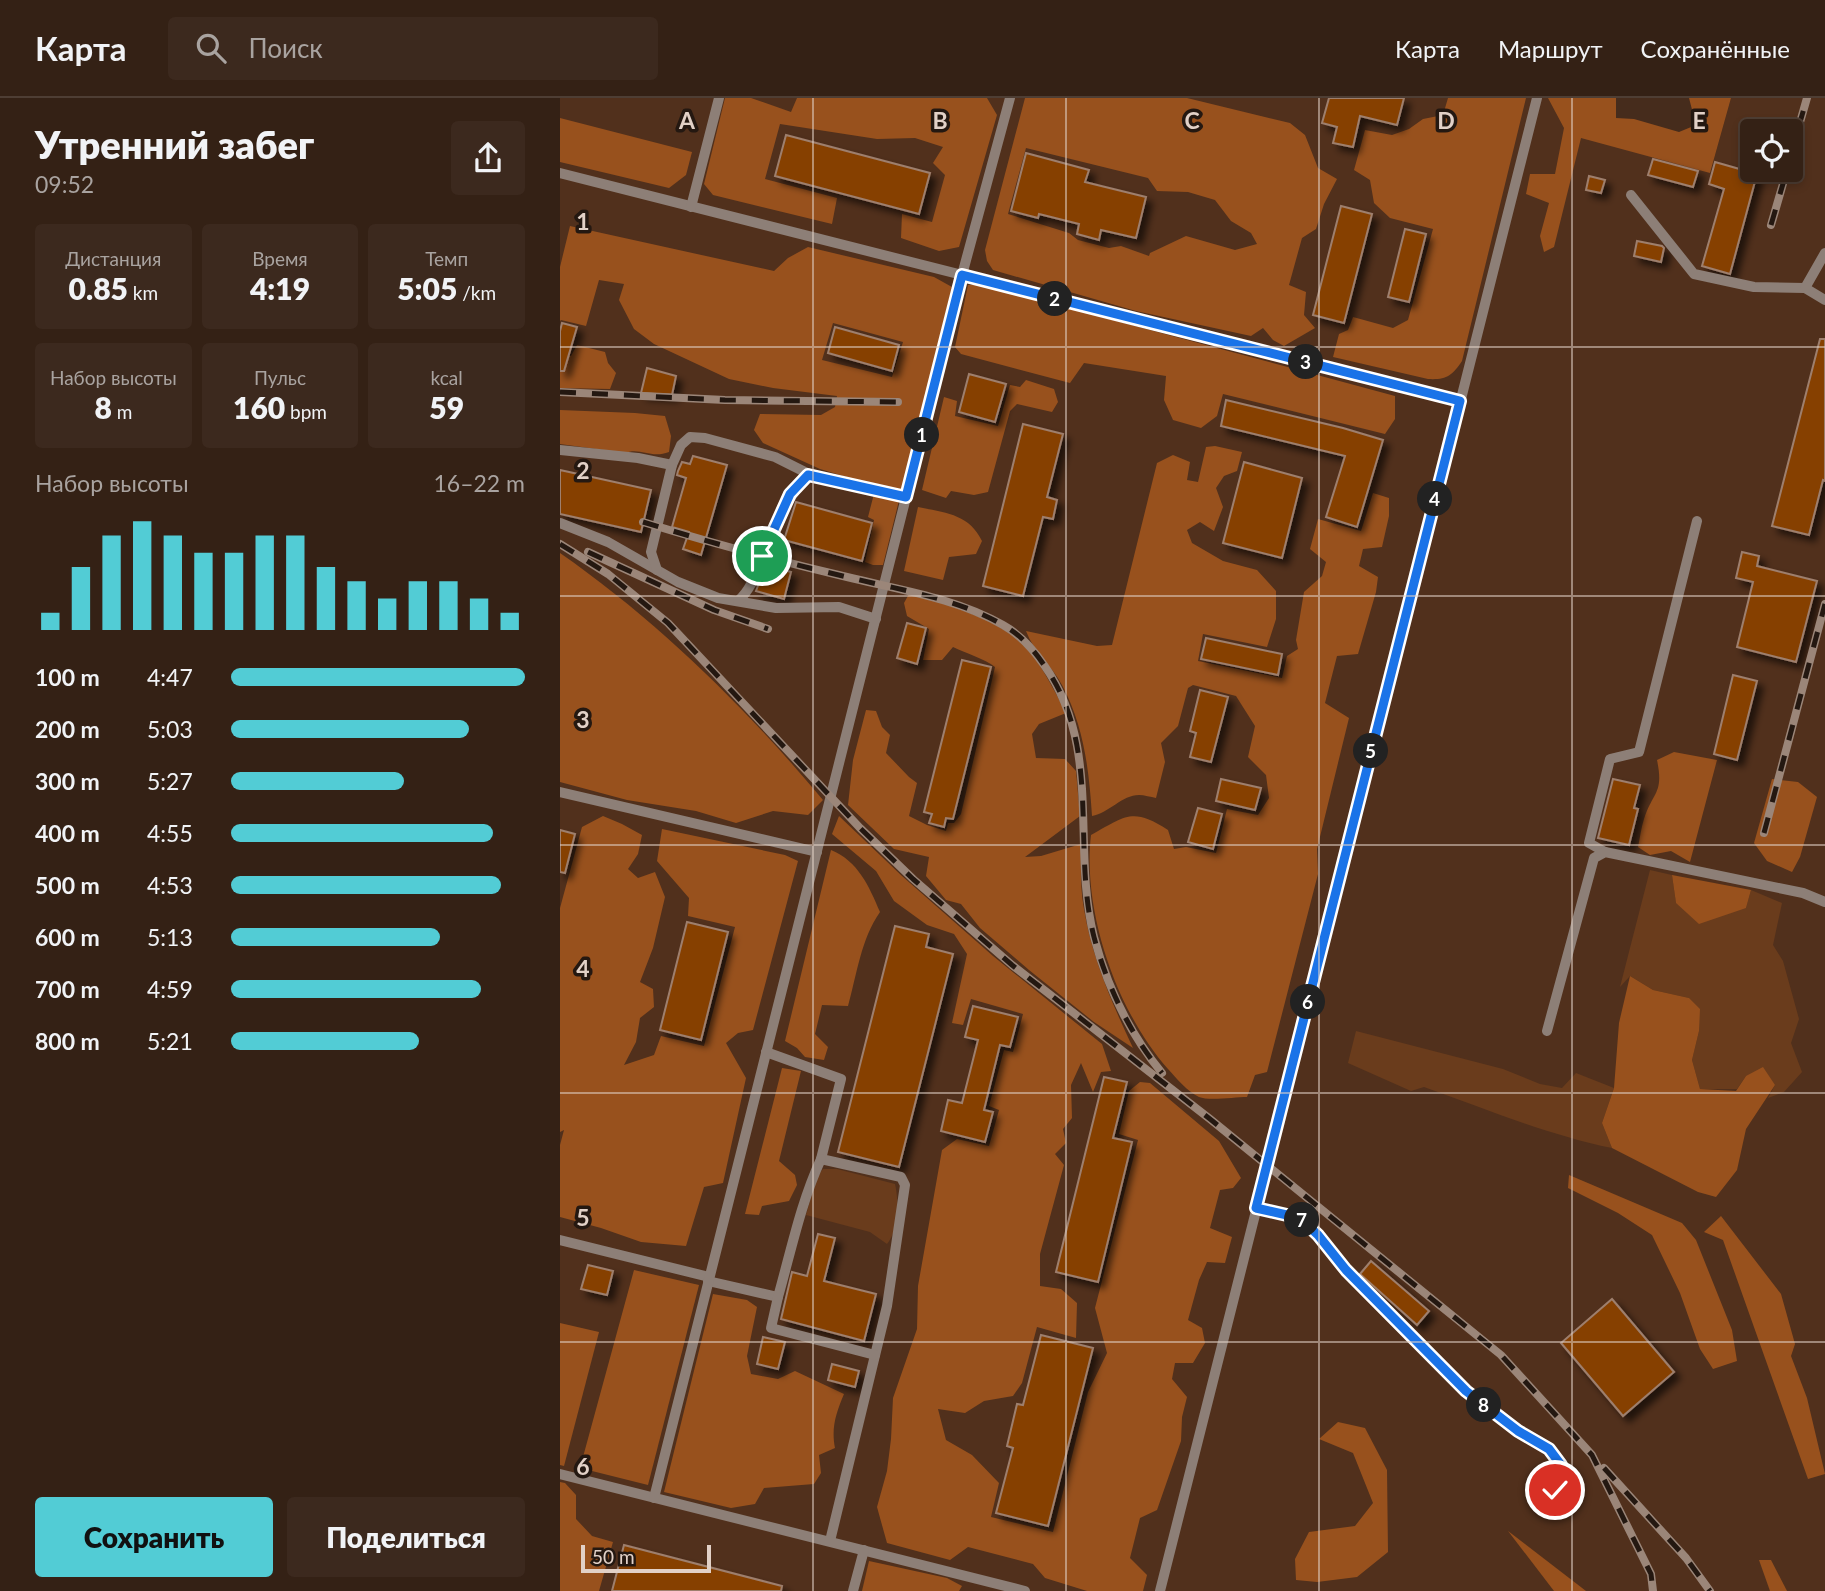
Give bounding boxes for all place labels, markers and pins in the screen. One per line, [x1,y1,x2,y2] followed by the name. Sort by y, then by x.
[1037,282,1072,316] pin: 2
[1288,344,1324,380] pin: 3
[904,418,940,452] pin: 1
[1418,482,1452,516] pin: 4
[732,526,792,586] pin
[1354,734,1388,768] pin: 5
[1290,984,1326,1020] pin: 6
[1284,1202,1320,1238] pin: 7
[1466,1388,1502,1422] pin: 8
[1525,1460,1585,1520] pin

